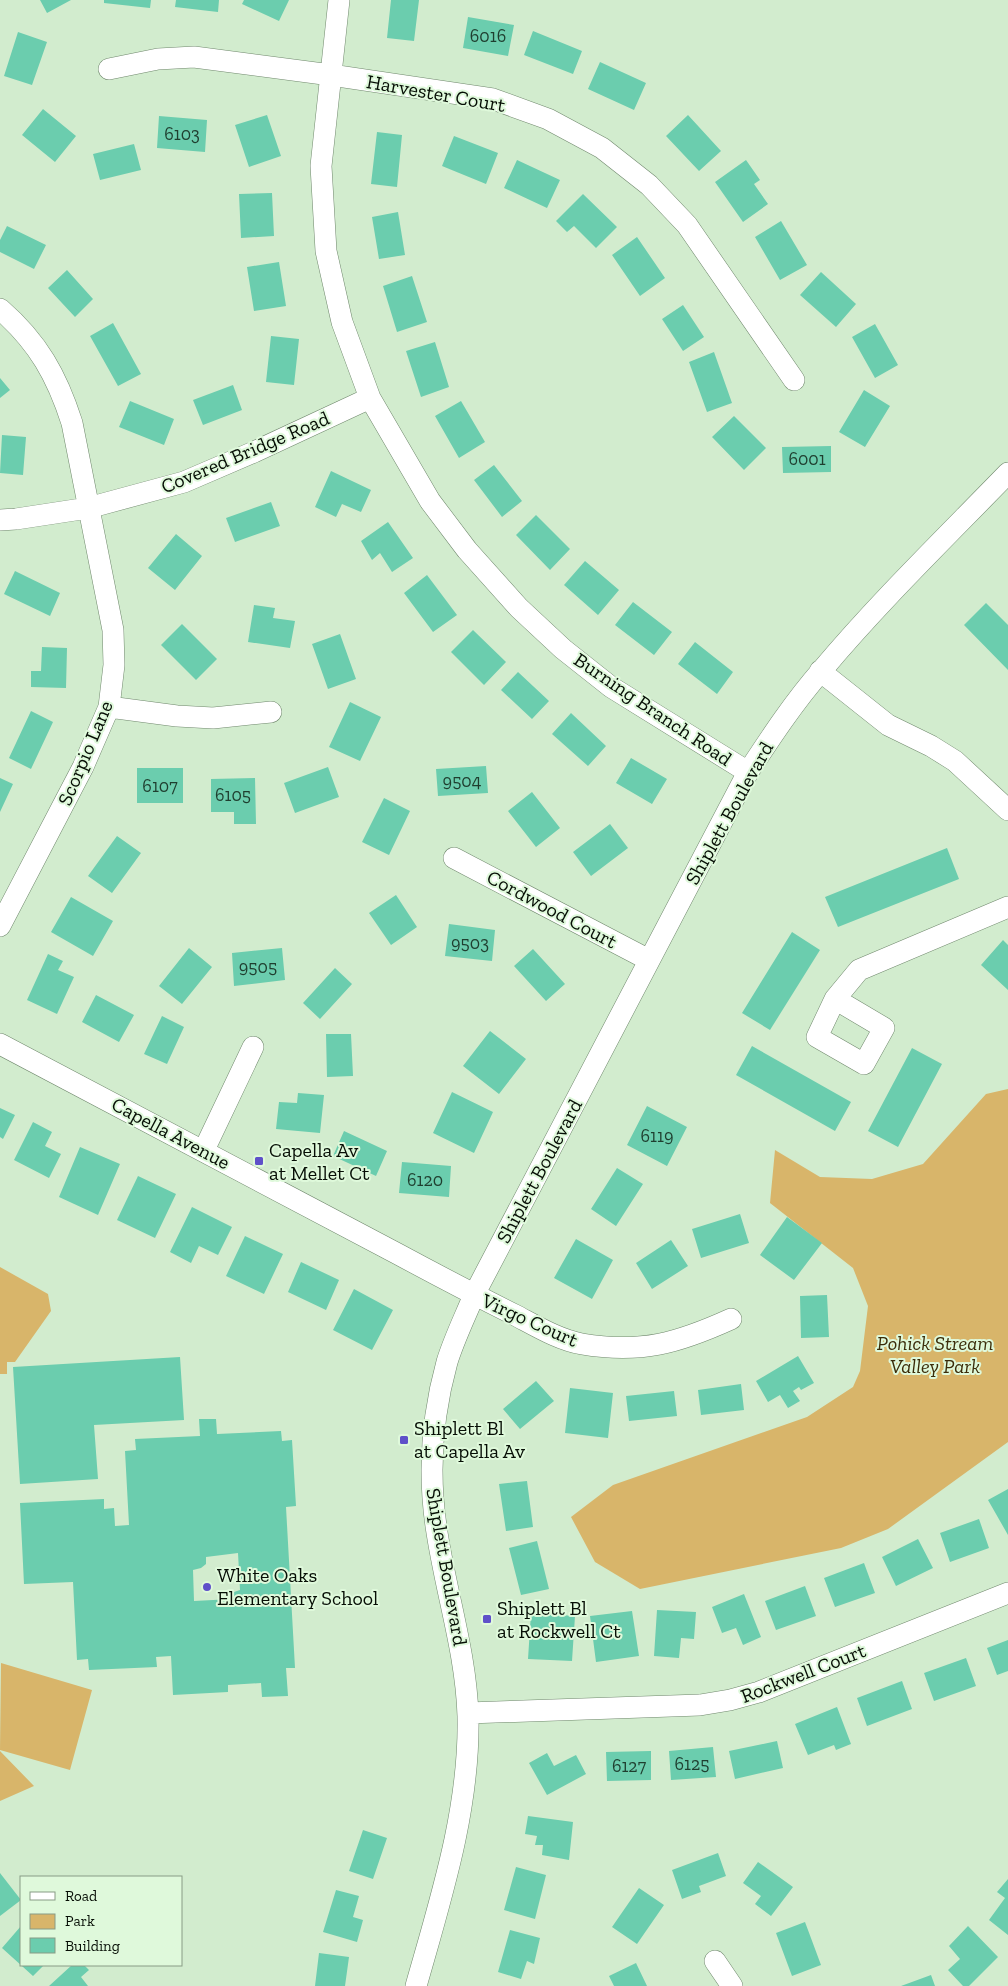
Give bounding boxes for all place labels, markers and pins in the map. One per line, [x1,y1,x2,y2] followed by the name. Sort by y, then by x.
[269,1138,370,1185] place label: Capella Av at Mellet Ct
[253,1155,265,1167] marker: Capella Av at Mellet Ct
[414,1416,525,1463] place label: Shiplett Bl at Capella Av
[398,1434,410,1446] marker: Shiplett Bl at Capella Av
[217,1563,378,1610] place label: White Oaks Elementary School
[201,1581,213,1593] marker: White Oaks Elementary School
[497,1596,621,1643] place label: Shiplett Bl at Rockwell Ct
[481,1613,493,1625] marker: Shiplett Bl at Rockwell Ct

